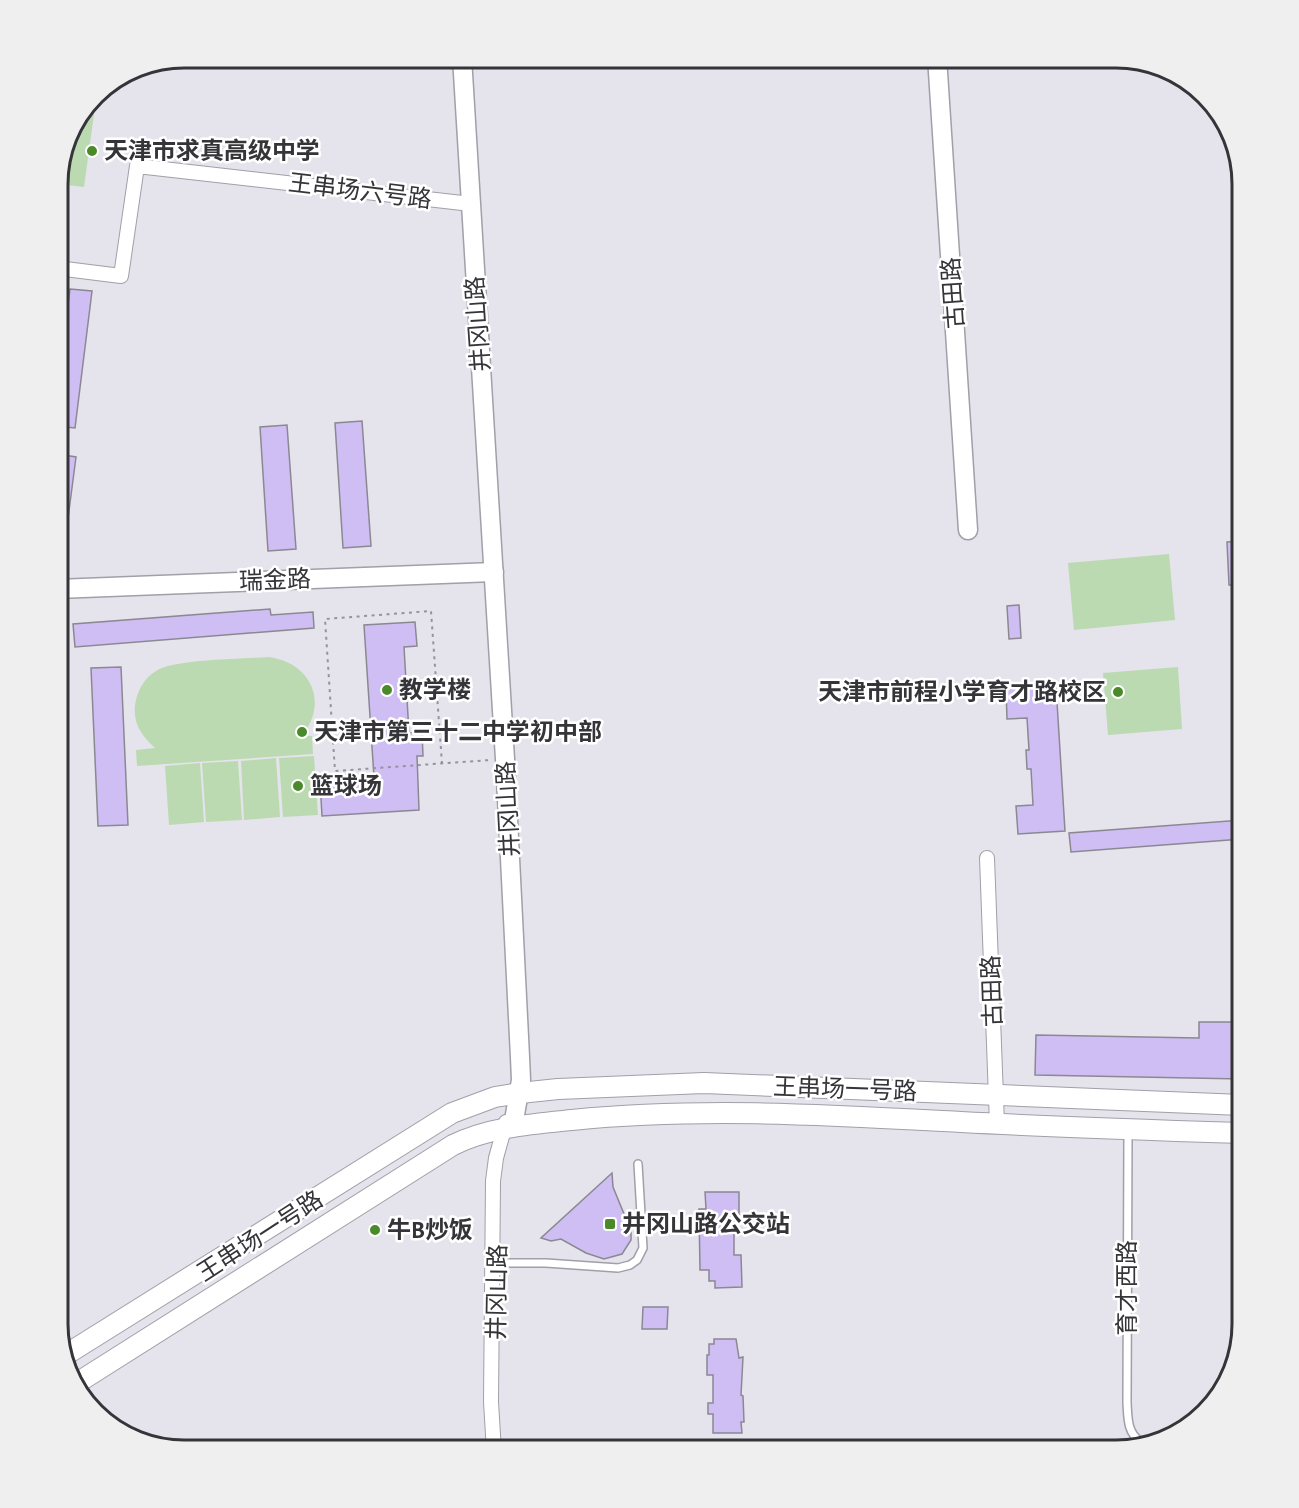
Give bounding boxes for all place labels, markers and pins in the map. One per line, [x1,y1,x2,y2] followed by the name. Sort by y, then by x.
[104,138,320,164] place label: 天津市求真高级中学
[85,144,99,158] marker: 天津市求真高级中学
[399,677,471,703] place label: 教学楼
[818,679,1106,705] place label: 天津市前程小学育才路校区
[380,683,394,697] marker: 教学楼
[1111,685,1125,699] marker: 天津市前程小学育才路校区
[314,719,602,745] place label: 天津市第三十二中学初中部
[295,725,309,739] marker: 天津市第三十二中学初中部
[310,773,382,799] place label: 篮球场
[291,779,305,793] marker: 篮球场
[622,1211,790,1237] place label: 井冈山路公交站
[387,1217,473,1243] place label: 牛B炒饭
[603,1217,617,1231] marker: 井冈山路公交站
[368,1223,382,1237] marker: 牛B炒饭

